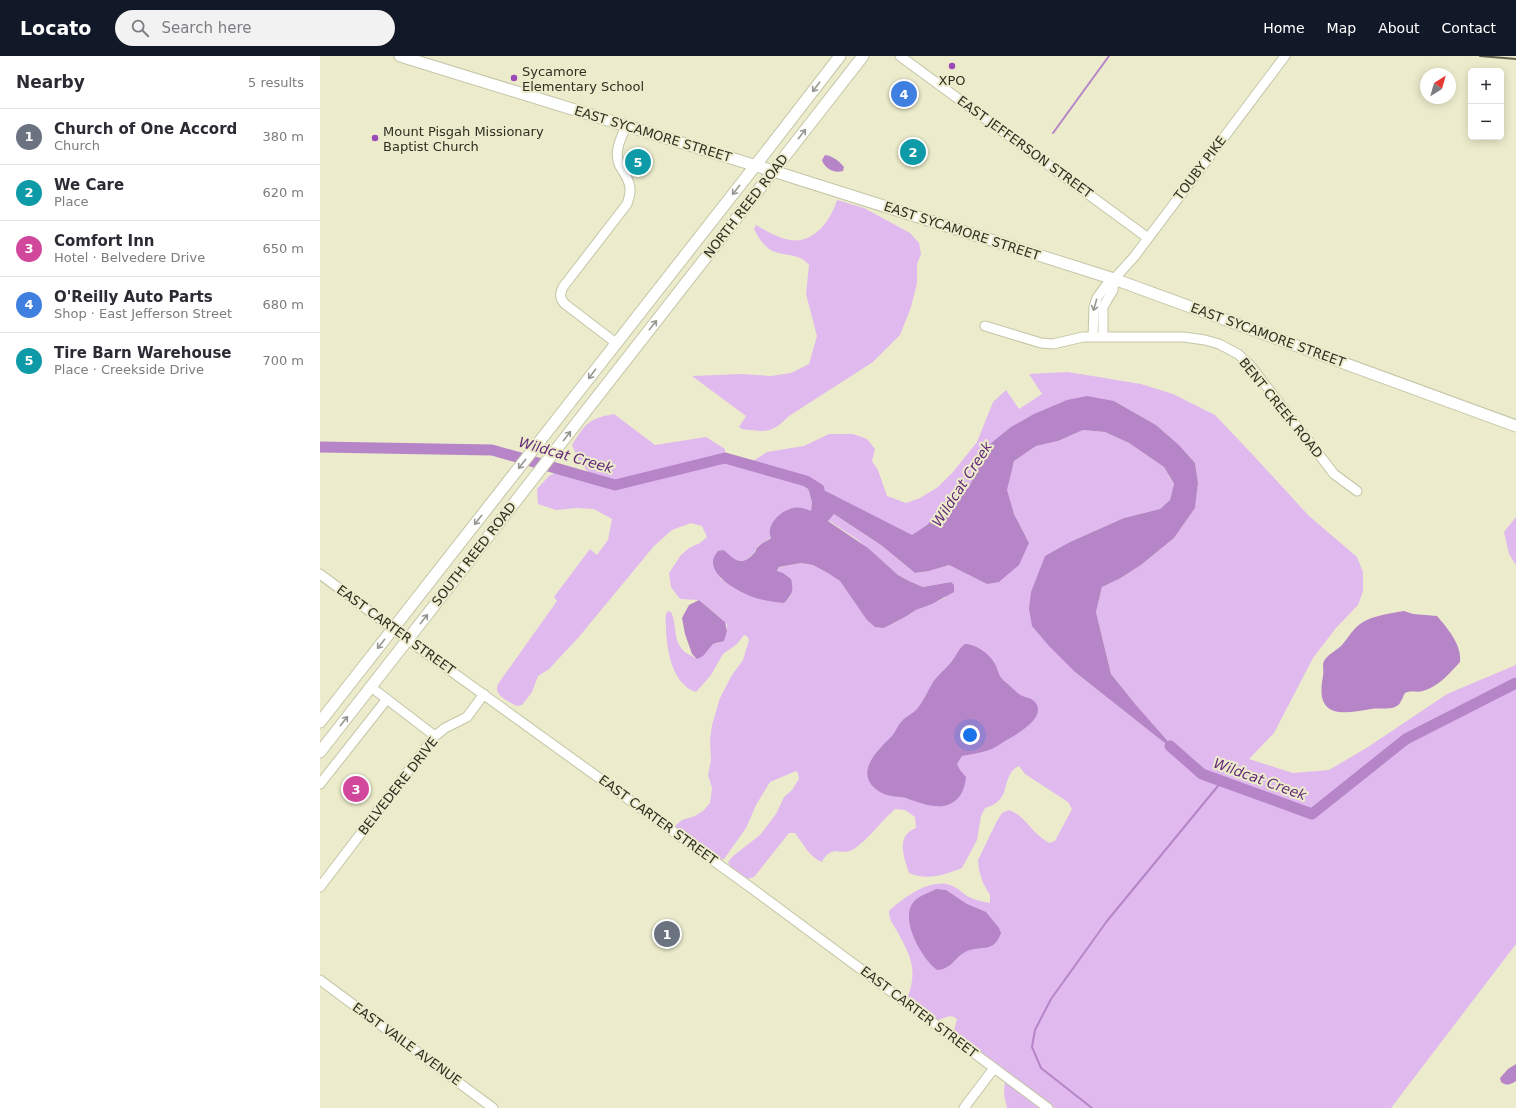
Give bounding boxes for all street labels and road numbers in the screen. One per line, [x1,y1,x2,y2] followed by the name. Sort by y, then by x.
[954,93,1096,201] street label: EAST JEFFERSON STREET
[573,103,733,165] street label: EAST SYCAMORE STREET
[1170,133,1229,204] street label: TOUBY PIKE
[701,151,791,261] street label: NORTH REED ROAD
[882,199,1042,263] street label: EAST SYCAMORE STREET
[1189,300,1347,370] street label: EAST SYCAMORE STREET
[1236,355,1326,461] street label: BENT CREEK ROAD
[429,499,519,609] street label: SOUTH REED ROAD
[334,582,458,678] street label: EAST CARTER STREET
[355,734,441,838] street label: BELVEDERE DRIVE
[596,772,720,868] street label: EAST CARTER STREET
[858,963,980,1061] street label: EAST CARTER STREET
[350,1000,464,1088] street label: EAST VAILE AVENUE

